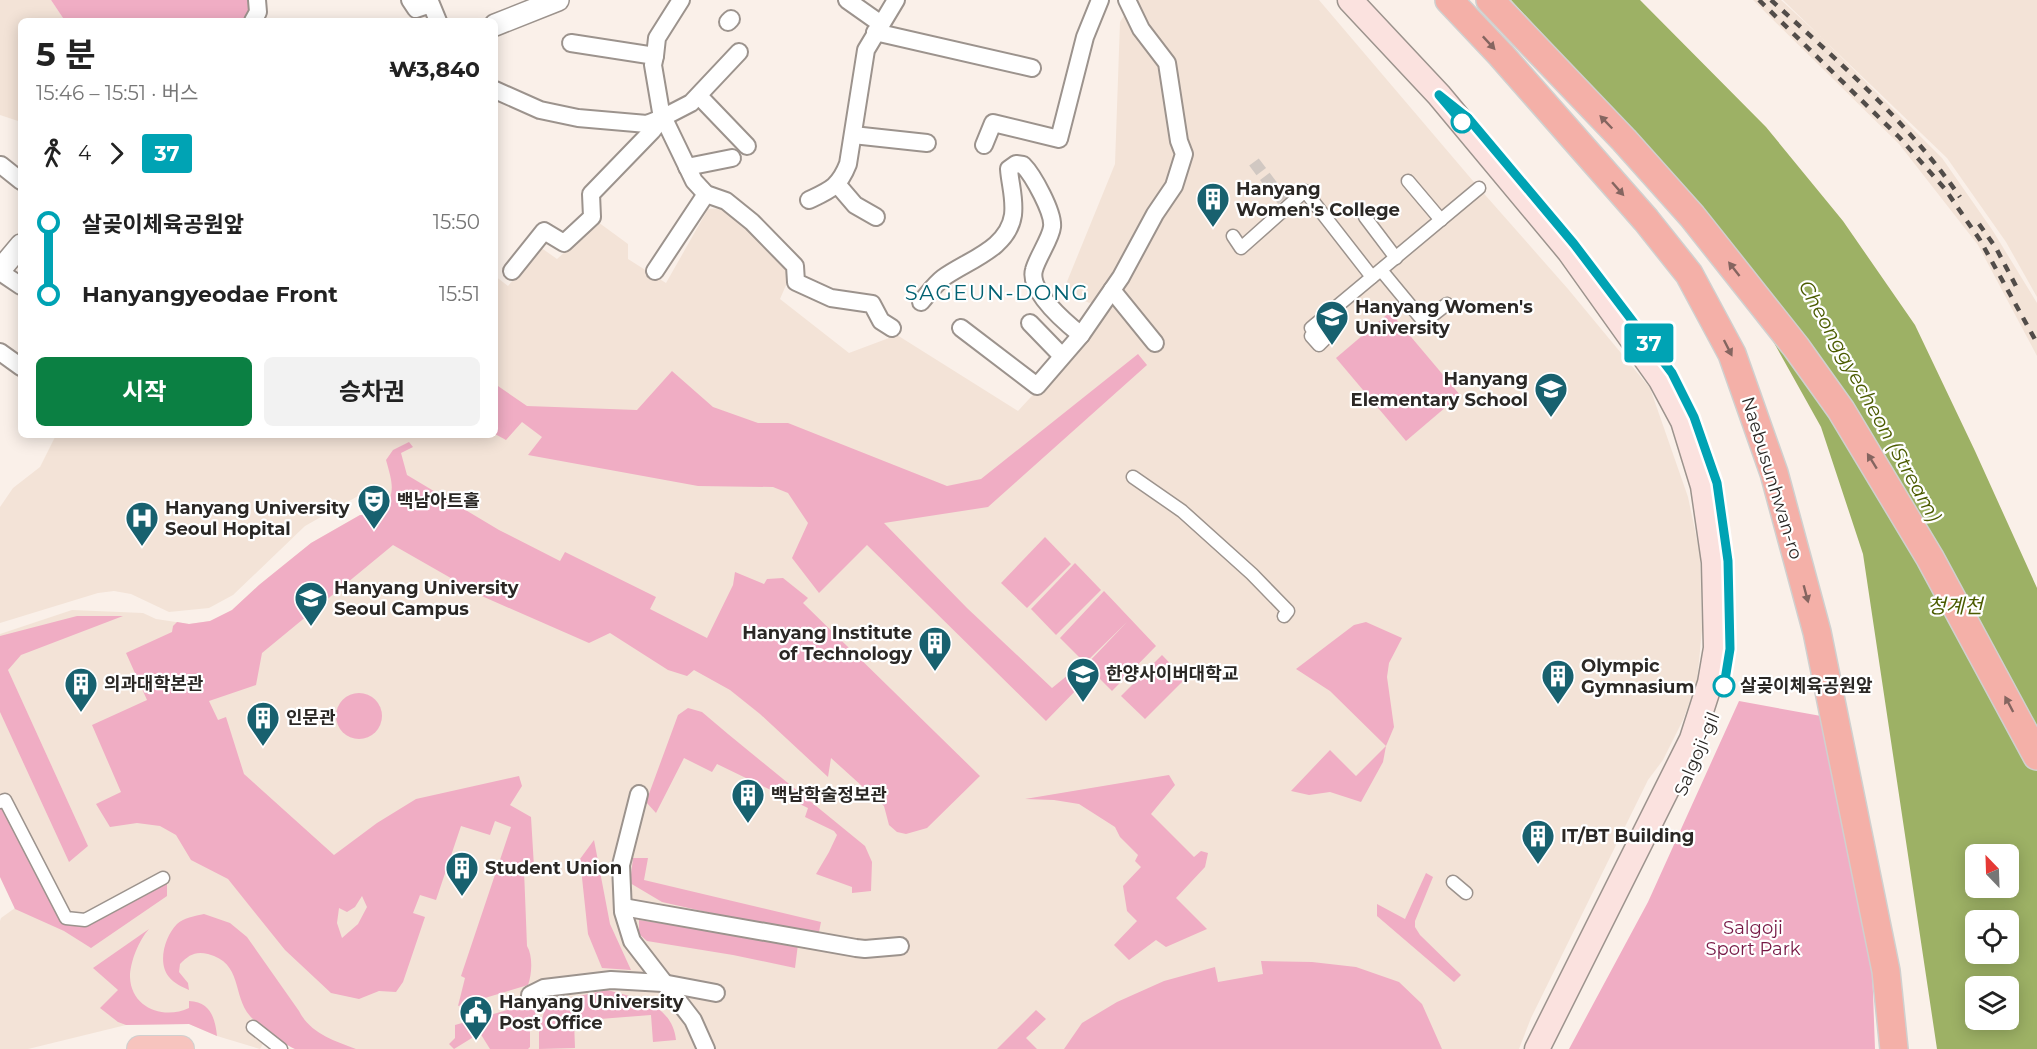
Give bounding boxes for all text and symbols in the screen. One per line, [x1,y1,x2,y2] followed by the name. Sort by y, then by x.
[36,34,95,74] text: 5 분
[1482,35,1496,50] one-way arrow
[389,56,480,83] text: ₩3,840
[36,81,198,105] text: 15:46 – 15:51 · 버스
[1451,111,1473,133] unlabelled marker
[1600,115,1614,129] one-way arrow
[36,137,69,170] icon: walk
[100,137,133,170] icon: forward
[78,141,91,165] text: 4
[154,141,180,166] text: 37
[1236,178,1400,221] place label: Hanyang Women's College
[1195,181,1231,228] building icon: Hanyang Women's College
[1611,181,1625,196] one-way arrow
[433,210,480,234] text: 15:50
[82,211,244,238] text: 살곶이체육공원앞
[1729,261,1741,276] one-way arrow
[1794,276,1946,526] water label: Cheonggyecheon (Stream)
[905,280,1089,305] district label: SAGEUN-DONG
[82,281,338,308] text: Hanyangyeodae Front
[439,282,480,306] text: 15:51
[1355,296,1533,339] place label: Hanyang Women's University
[1314,299,1350,346] school or university icon: Hanyang Women's University
[1622,324,1676,362] line badge: 37
[1636,331,1662,356] text: 37
[1724,340,1733,357] one-way arrow
[36,357,252,426] button: 시작
[264,357,480,426] button: 승차권
[1351,368,1528,411] place label: Hanyang Elementary School
[1533,371,1569,418] school or university icon: Hanyang Elementary School
[1737,394,1807,562] street label: Naebusunhwan-ro
[1867,453,1878,469] one-way arrow
[356,483,392,530] theatre icon: 백남아트홀
[397,490,480,512] place label: 백남아트홀
[165,497,350,540] place label: Hanyang University Seoul Hopital
[124,500,160,547] hospital icon: Hanyang University Seoul Hopital
[334,577,519,620] place label: Hanyang University Seoul Campus
[293,580,329,627] school or university icon: Hanyang University Seoul Campus
[1802,585,1812,603] one-way arrow
[1927,594,1985,618] water label: 청계천
[742,622,912,665] place label: Hanyang Institute of Technology
[917,625,953,672] building icon: Hanyang Institute of Technology
[1581,655,1694,698] place label: Olympic Gymnasium
[1065,656,1101,703] school or university icon: 한양사이버대학교
[1540,658,1576,705] building icon: Olympic Gymnasium
[1106,663,1238,685] place label: 한양사이버대학교
[63,666,99,713] building icon: 의과대학본관
[104,673,204,695] place label: 의과대학본관
[1713,675,1735,697] marker: 살곶이체육공원앞
[1740,675,1873,697] place label: 살곶이체육공원앞
[2004,696,2014,713] one-way arrow
[245,700,281,747] building icon: 인문관
[286,707,336,729] place label: 인문관
[1669,709,1725,799] street label: Salgoji-gil
[730,777,766,824] building icon: 백남학술정보관
[771,784,887,806] place label: 백남학술정보관
[1520,818,1556,865] building icon: IT/BT Building
[1561,825,1694,847] place label: IT/BT Building
[1965,844,2019,898] north arrow
[1965,844,2019,1030] map controls
[444,850,480,897] building icon: Student Union
[485,857,622,879] place label: Student Union
[1965,910,2019,964] button: locate
[1705,917,1801,960] park label: Salgoji Sport Park
[1965,976,2019,1030] button: layers
[499,991,684,1034] place label: Hanyang University Post Office
[458,994,494,1041] public building icon: Hanyang University Post Office

